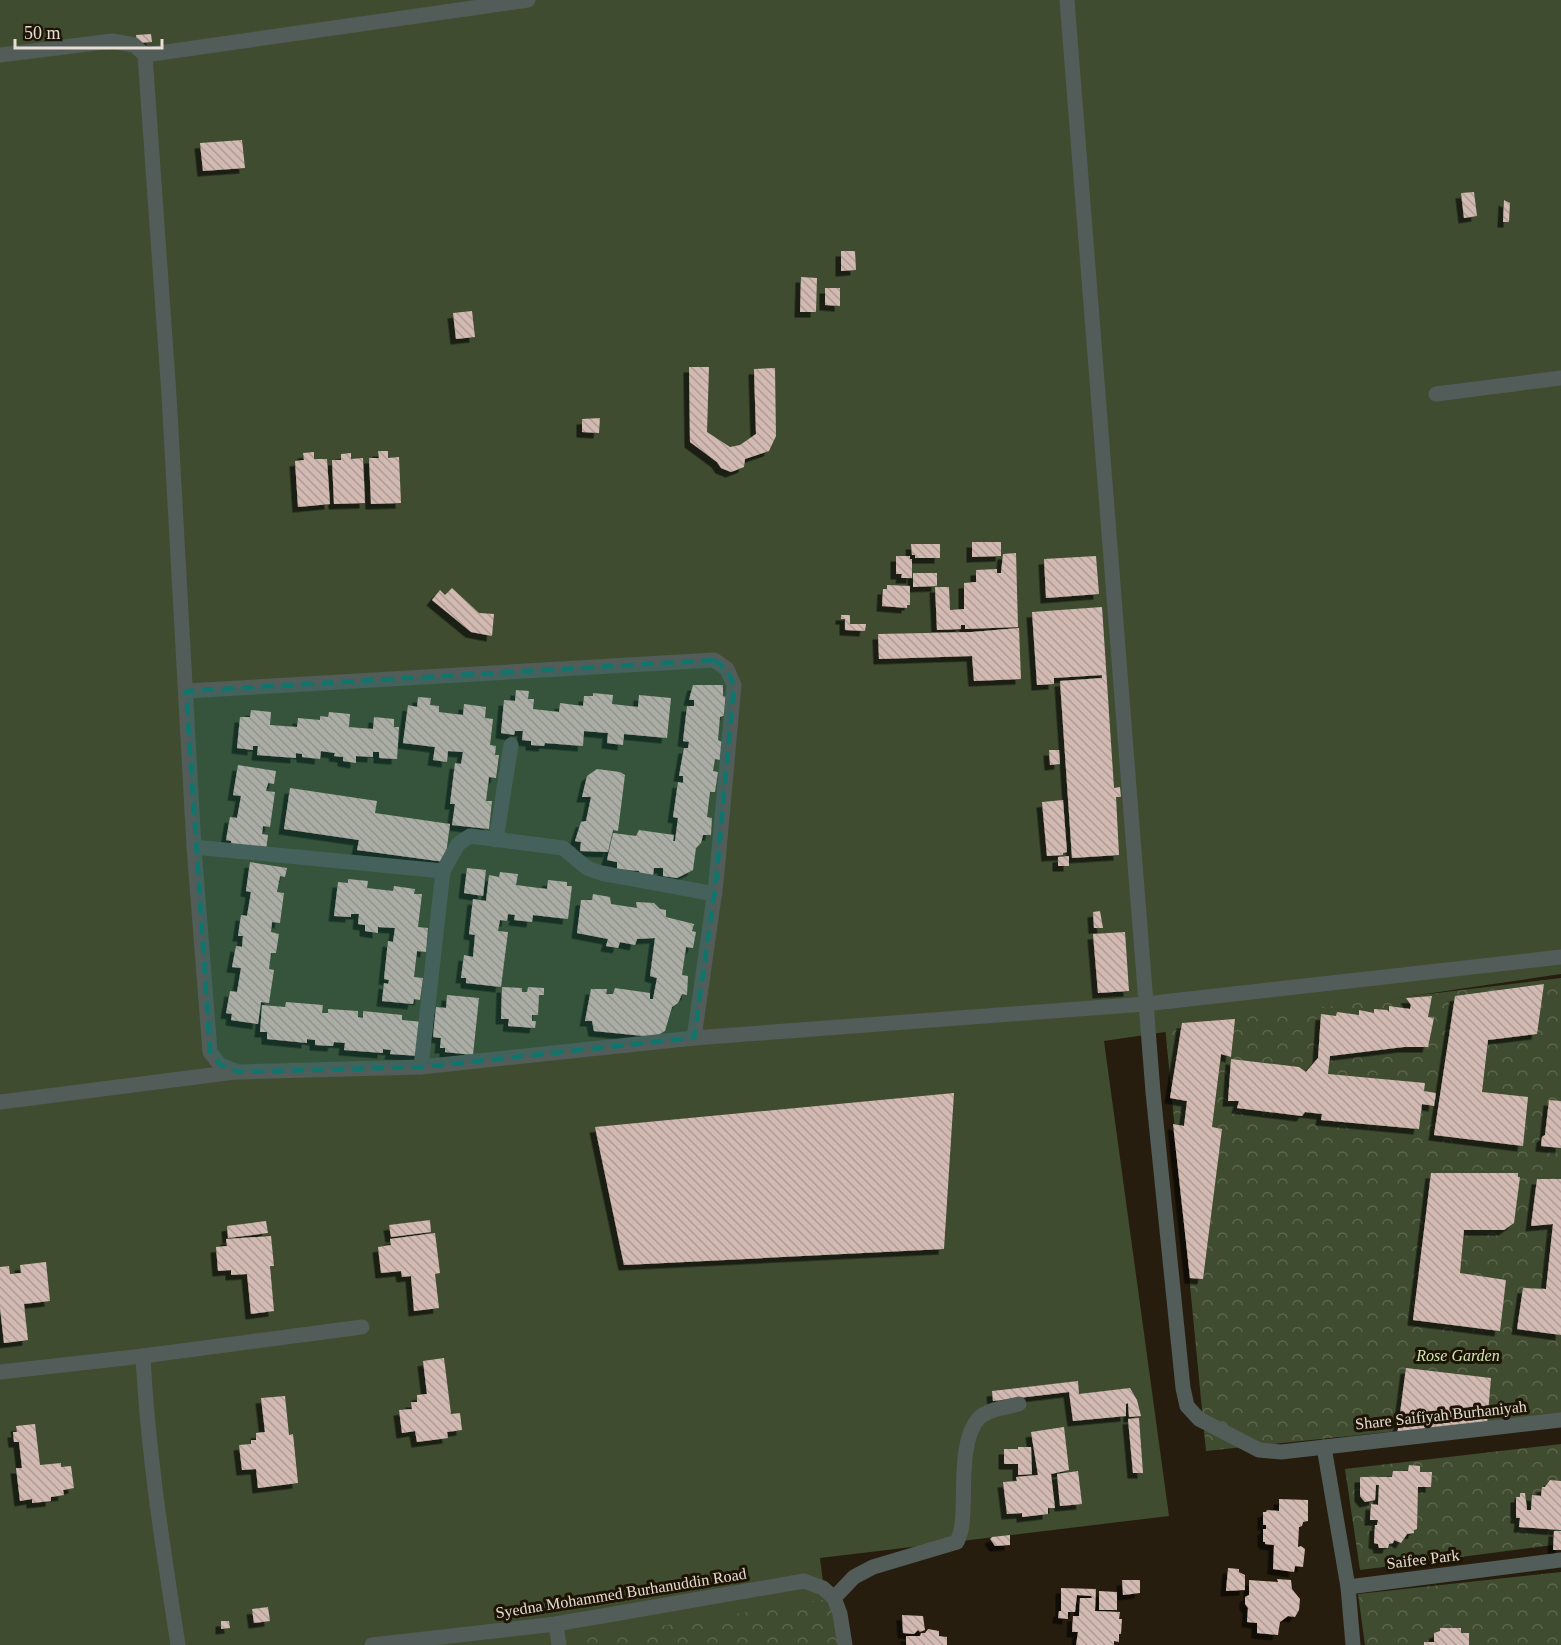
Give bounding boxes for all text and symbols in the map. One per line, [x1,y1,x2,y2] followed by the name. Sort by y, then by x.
[15,12,162,50] scale bar
[24,23,61,43] text: 50 m
[1415,1347,1500,1364] park label: Rose Garden
[1354,1398,1528,1433] street label: Share Saifiyah Burhaniyah
[1386,1546,1460,1572] street label: Saifee Park
[494,1565,748,1622] street label: Syedna Mohammed Burhanuddin Road

